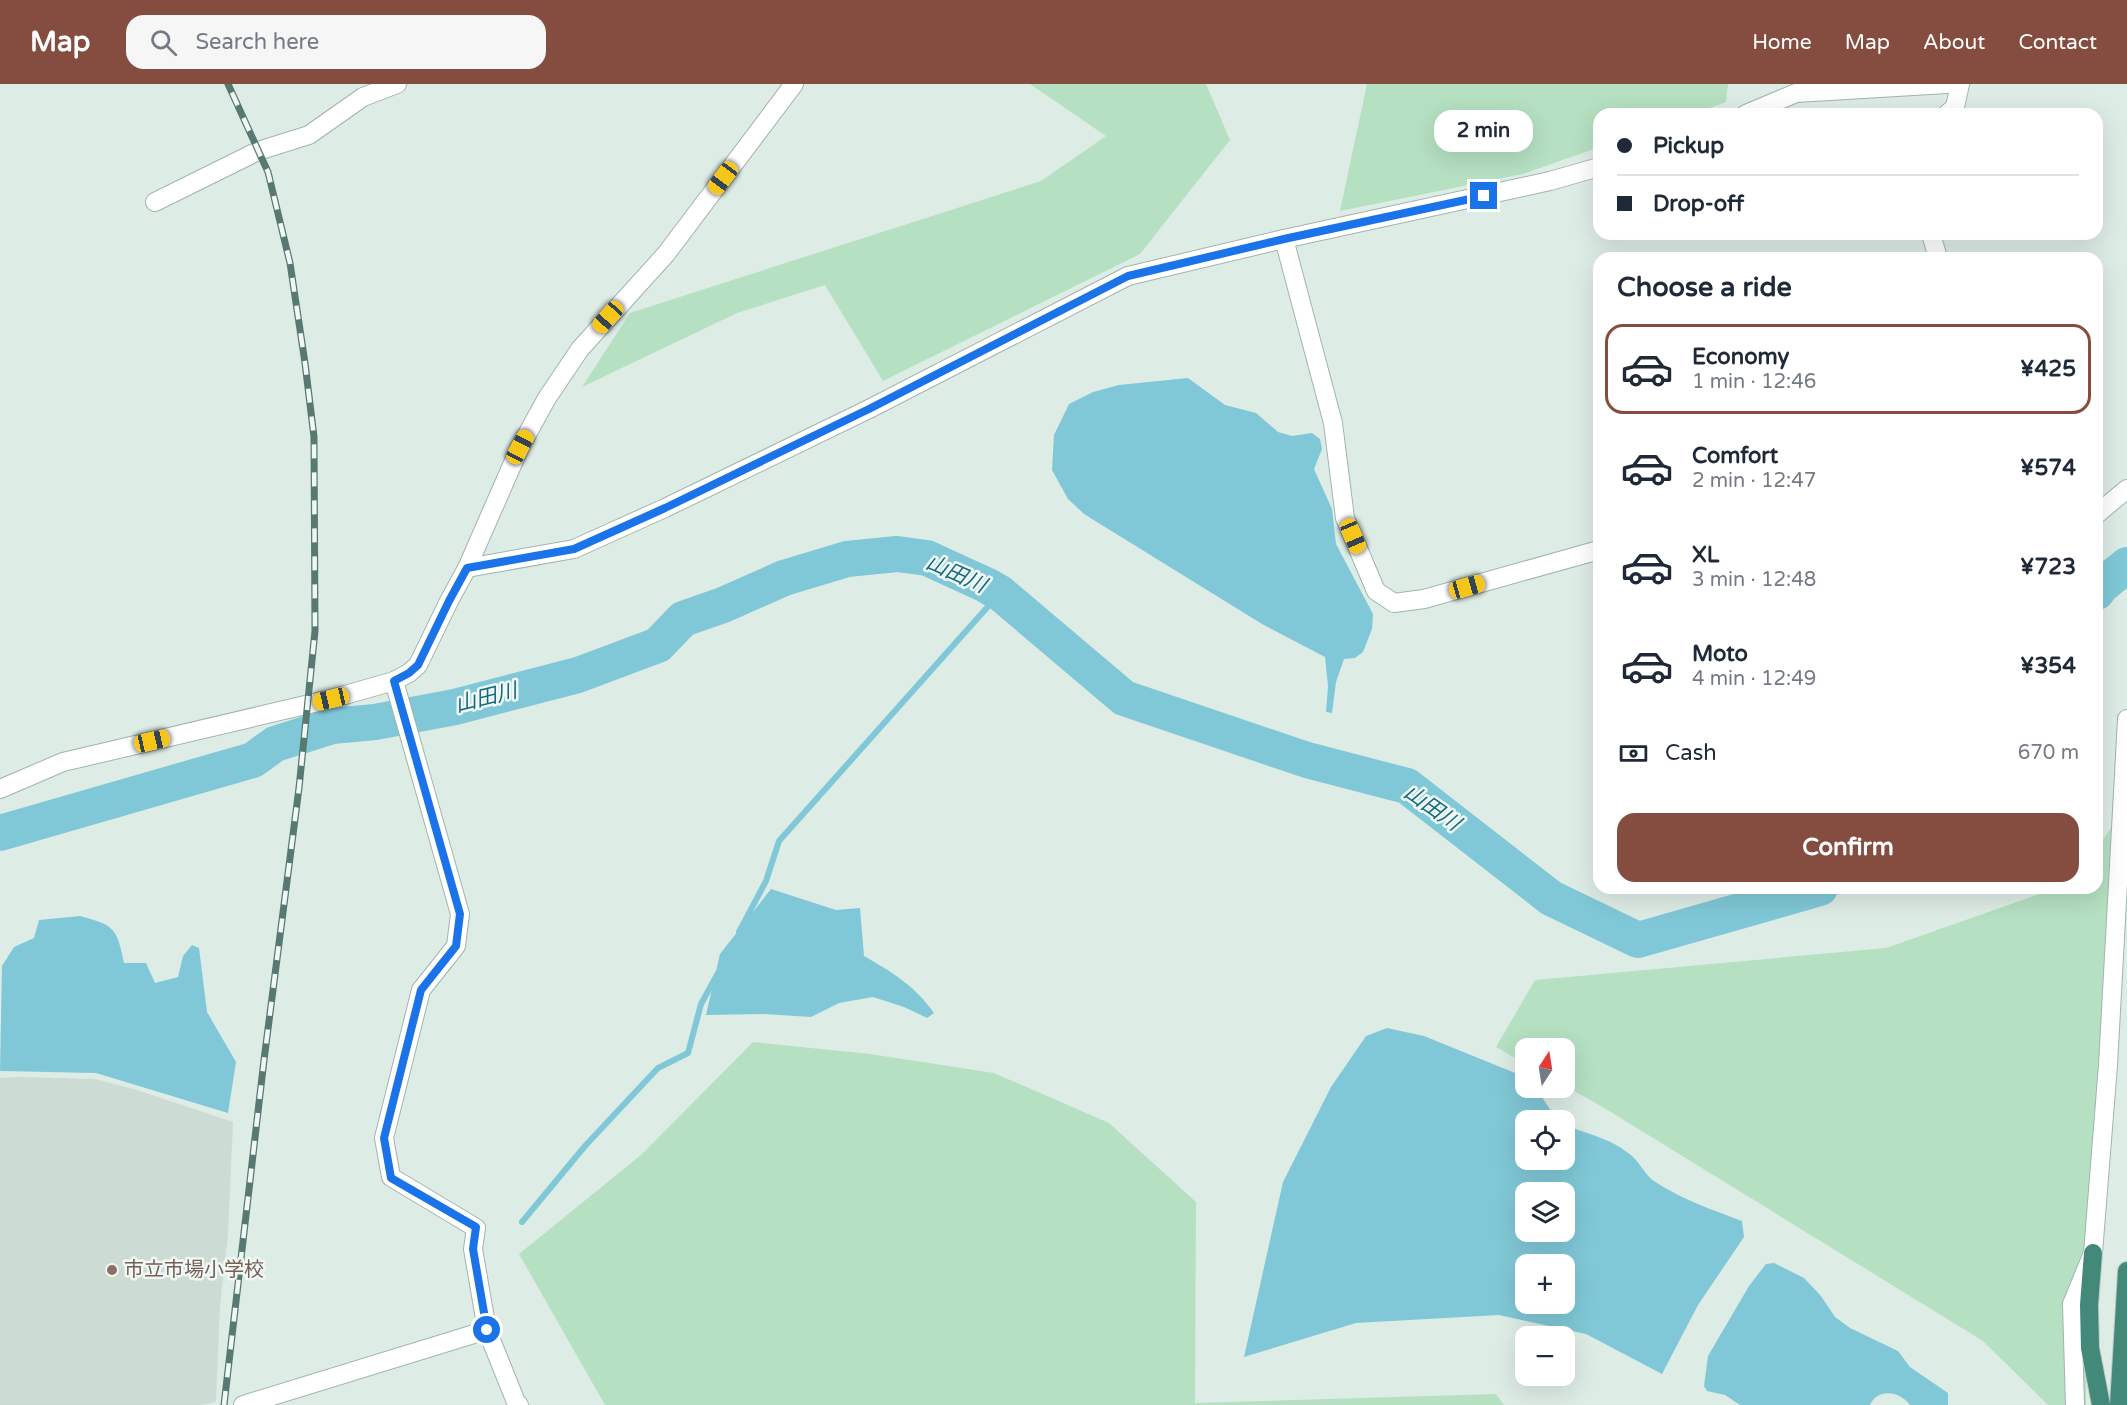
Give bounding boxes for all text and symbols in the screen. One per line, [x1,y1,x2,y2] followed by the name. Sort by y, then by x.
[126,15,546,69] search box
[30,25,90,59] text: Map
[147,26,180,59] icon: search
[195,29,319,55] text: Search here
[1752,30,1812,55] text: Home
[1845,30,1890,55] text: Map
[1923,30,1985,55] text: About
[2018,30,2097,55] text: Contact
[1434,109,1534,151] callout: 2 min
[1457,119,1510,143] text: 2 min
[1653,133,1724,159] text: Pickup
[705,158,741,198] car
[1470,182,1497,209] route end
[1653,191,1744,217] text: Drop-off
[1617,271,1792,304] text: Choose a ride
[589,298,627,336] car
[1620,342,1674,396] icon: car
[1692,344,1789,370] text: Economy
[2020,356,2076,382] text: ¥425
[1692,370,1816,394] text: 1 min · 12:46
[504,427,536,467] car
[1620,441,1674,495] icon: car
[1692,443,1778,469] text: Comfort
[2020,455,2076,481] text: ¥574
[1692,469,1816,493] text: 2 min · 12:47
[1338,516,1368,556] car
[1620,540,1674,594] icon: car
[1692,542,1719,568] text: XL
[922,550,992,599] water label: 山田川
[2020,554,2076,580] text: ¥723
[1692,568,1816,592] text: 3 min · 12:48
[1447,573,1487,601] car
[1620,639,1674,693] icon: car
[1692,641,1748,667] text: Moto
[2020,653,2076,679] text: ¥354
[1692,667,1816,691] text: 4 min · 12:49
[452,678,522,718] water label: 山田川
[311,686,351,712] car
[132,728,172,754] car
[1617,737,1650,770] icon: cash
[1665,740,1717,766] text: Cash
[2018,741,2079,765] text: 670 m
[1399,780,1467,837] water label: 山田川
[1617,813,2079,882] button: Confirm
[1515,1038,1575,1098] north arrow
[1515,1038,1575,1386] map controls
[1515,1110,1575,1170] button: locate
[1515,1182,1575,1242] button: layers
[1515,1254,1575,1314] button: +
[124,1258,264,1282] place label: 市立市場小学校
[105,1263,119,1277] marker: 市立市場小学校
[473,1316,500,1343] route start
[1515,1326,1575,1386] button: −

